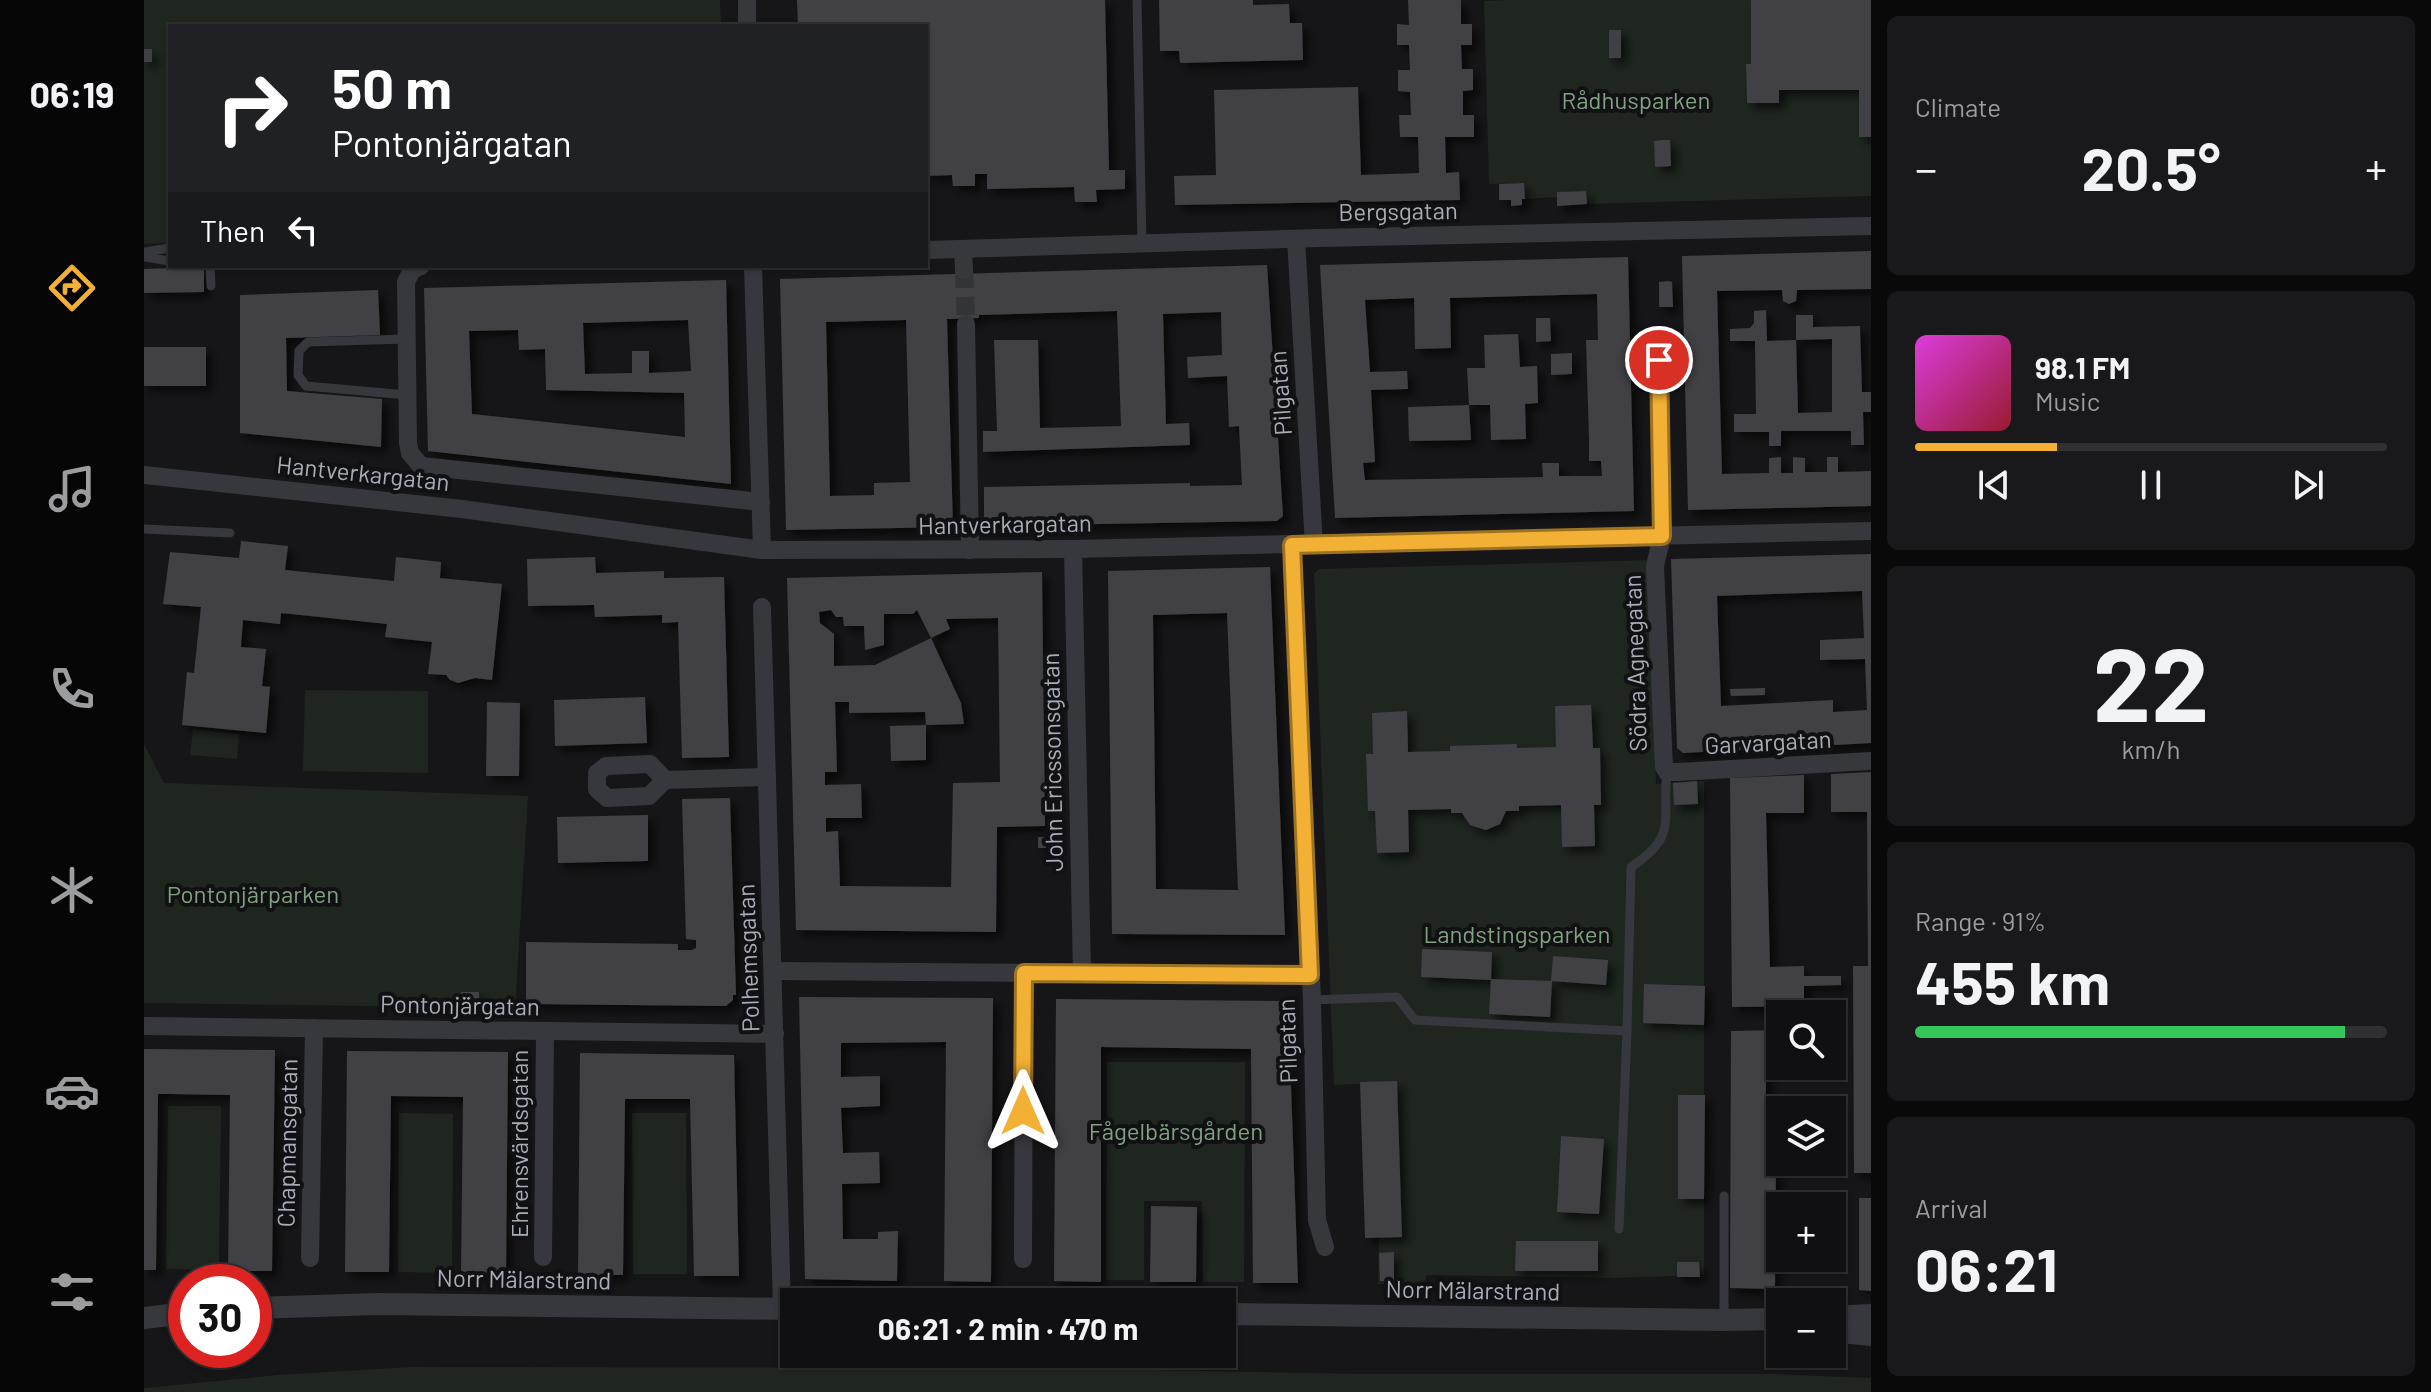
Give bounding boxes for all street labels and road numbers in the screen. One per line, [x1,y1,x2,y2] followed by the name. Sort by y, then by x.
[1338,195,1458,226] street label: Bergsgatan
[1262,350,1297,436] street label: Pilgatan
[275,449,451,496] street label: Hantverkargatan
[918,507,1092,540] street label: Hantverkargatan
[1617,574,1652,752] street label: Södra Agnegatan
[1035,652,1068,872] street label: John Ericssonsgatan
[1704,724,1832,759] street label: Garvargatan
[730,883,765,1033] street label: Polhemsgatan
[380,989,540,1020] street label: Pontonjärgatan
[1271,998,1302,1084] street label: Pilgatan
[504,1050,533,1238] street label: Ehrensvärdsgatan
[271,1058,302,1227] street label: Chapmansgatan
[437,1262,612,1295] street label: Norr Mälarstrand
[1386,1273,1561,1306] street label: Norr Mälarstrand

